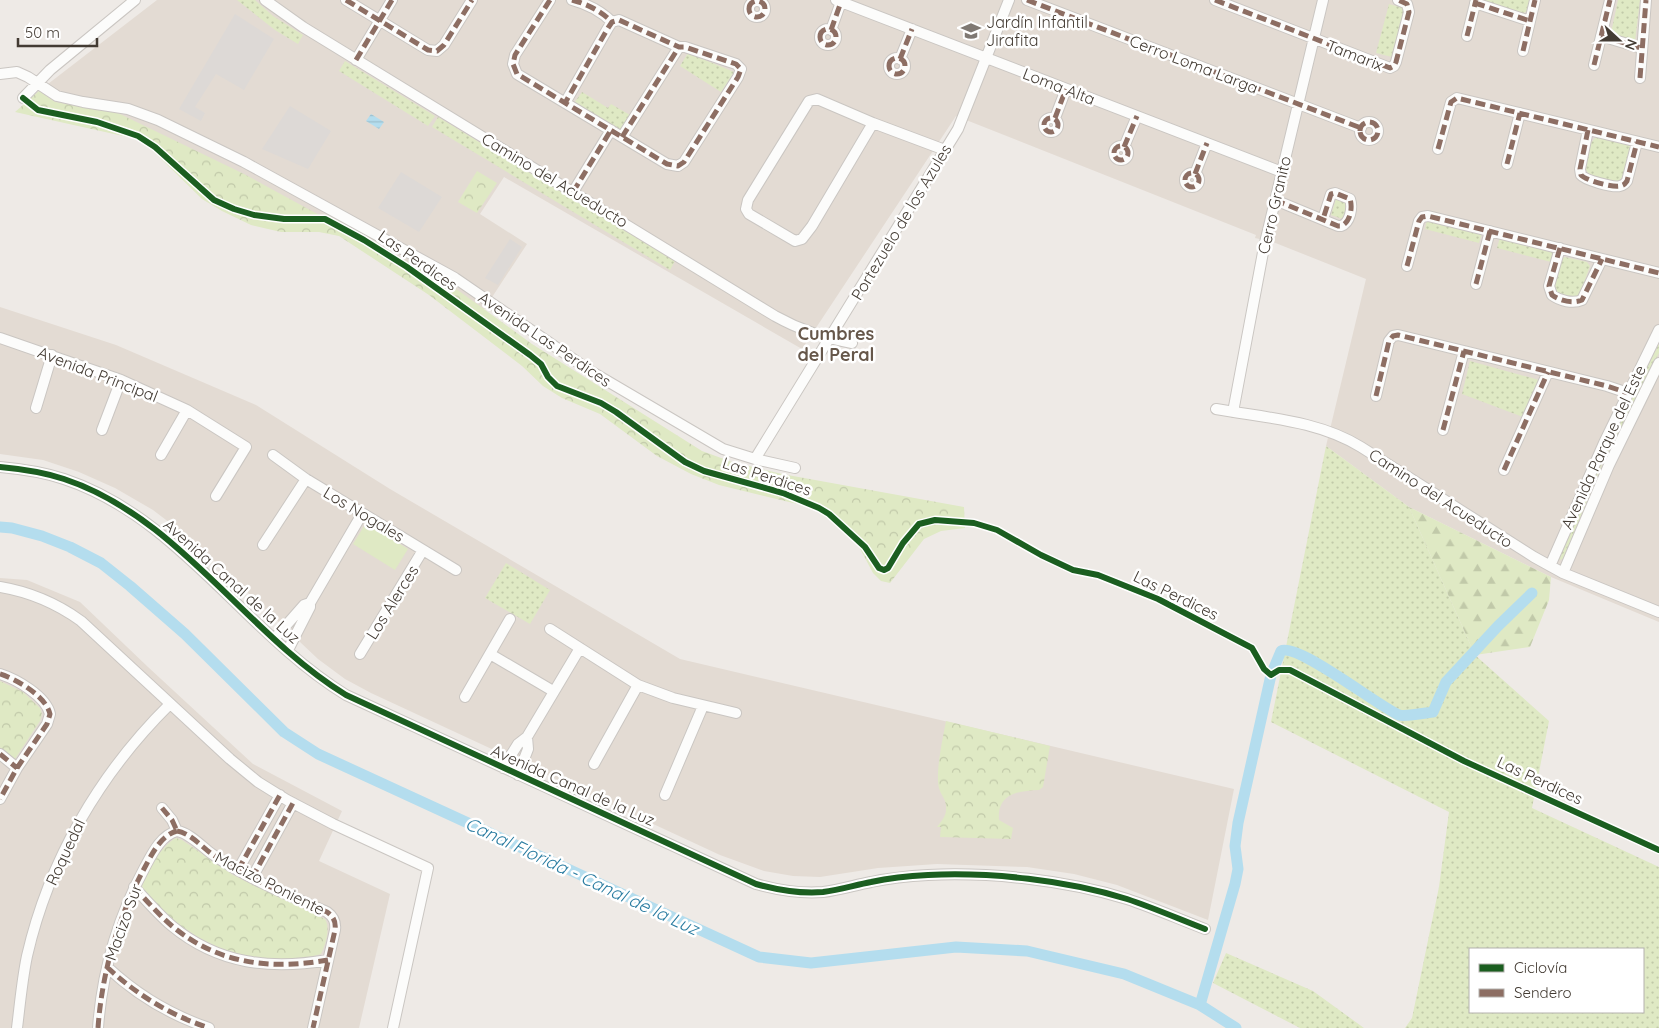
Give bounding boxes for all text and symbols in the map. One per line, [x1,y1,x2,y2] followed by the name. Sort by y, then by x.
[986,12,1088,50] place label: Jardín Infantil Jirafita
[18,15,96,47] scale bar
[1594,15,1644,65] north arrow
[960,20,982,42] school or university icon: Jardín Infantil Jirafita
[25,23,60,42] text: 50 m
[1127,30,1261,98] street label: Cerro Loma Larga
[1324,35,1387,75] street label: Tamarix
[1621,37,1641,53] text: N
[1020,63,1098,109] street label: Loma Alta
[478,128,632,232] street label: Camino del Acueducto
[847,140,955,304] street label: Portezuelo de los Azules
[1253,154,1295,256] street label: Cerro Granito
[374,225,462,295] street label: Las Perdices
[475,287,615,391] street label: Avenida Las Perdices
[798,322,875,366] district label: Cumbres del Peral
[35,342,161,406] street label: Avenida Principal
[1556,362,1650,532] street label: Avenida Parque del Este
[1365,444,1517,552] street label: Camino del Acueducto
[720,452,814,500] street label: Las Perdices
[320,482,408,546] street label: Los Nogales
[160,514,304,648] street label: Avenida Canal de la Luz
[361,561,423,643] street label: Los Alerces
[1130,566,1222,624] street label: Las Perdices
[488,740,658,830] street label: Avenida Canal de la Luz
[1494,751,1586,809] street label: Las Perdices
[462,812,705,941] water label: Canal Florida - Canal de la Luz
[41,816,89,888] street label: Roquedal
[212,847,328,919] street label: Macizo Poniente
[100,881,146,963] street label: Macizo Sur
[1469,948,1644,1013] legend
[1514,958,1567,977] text: Ciclovía
[1514,983,1572,1002] text: Sendero

